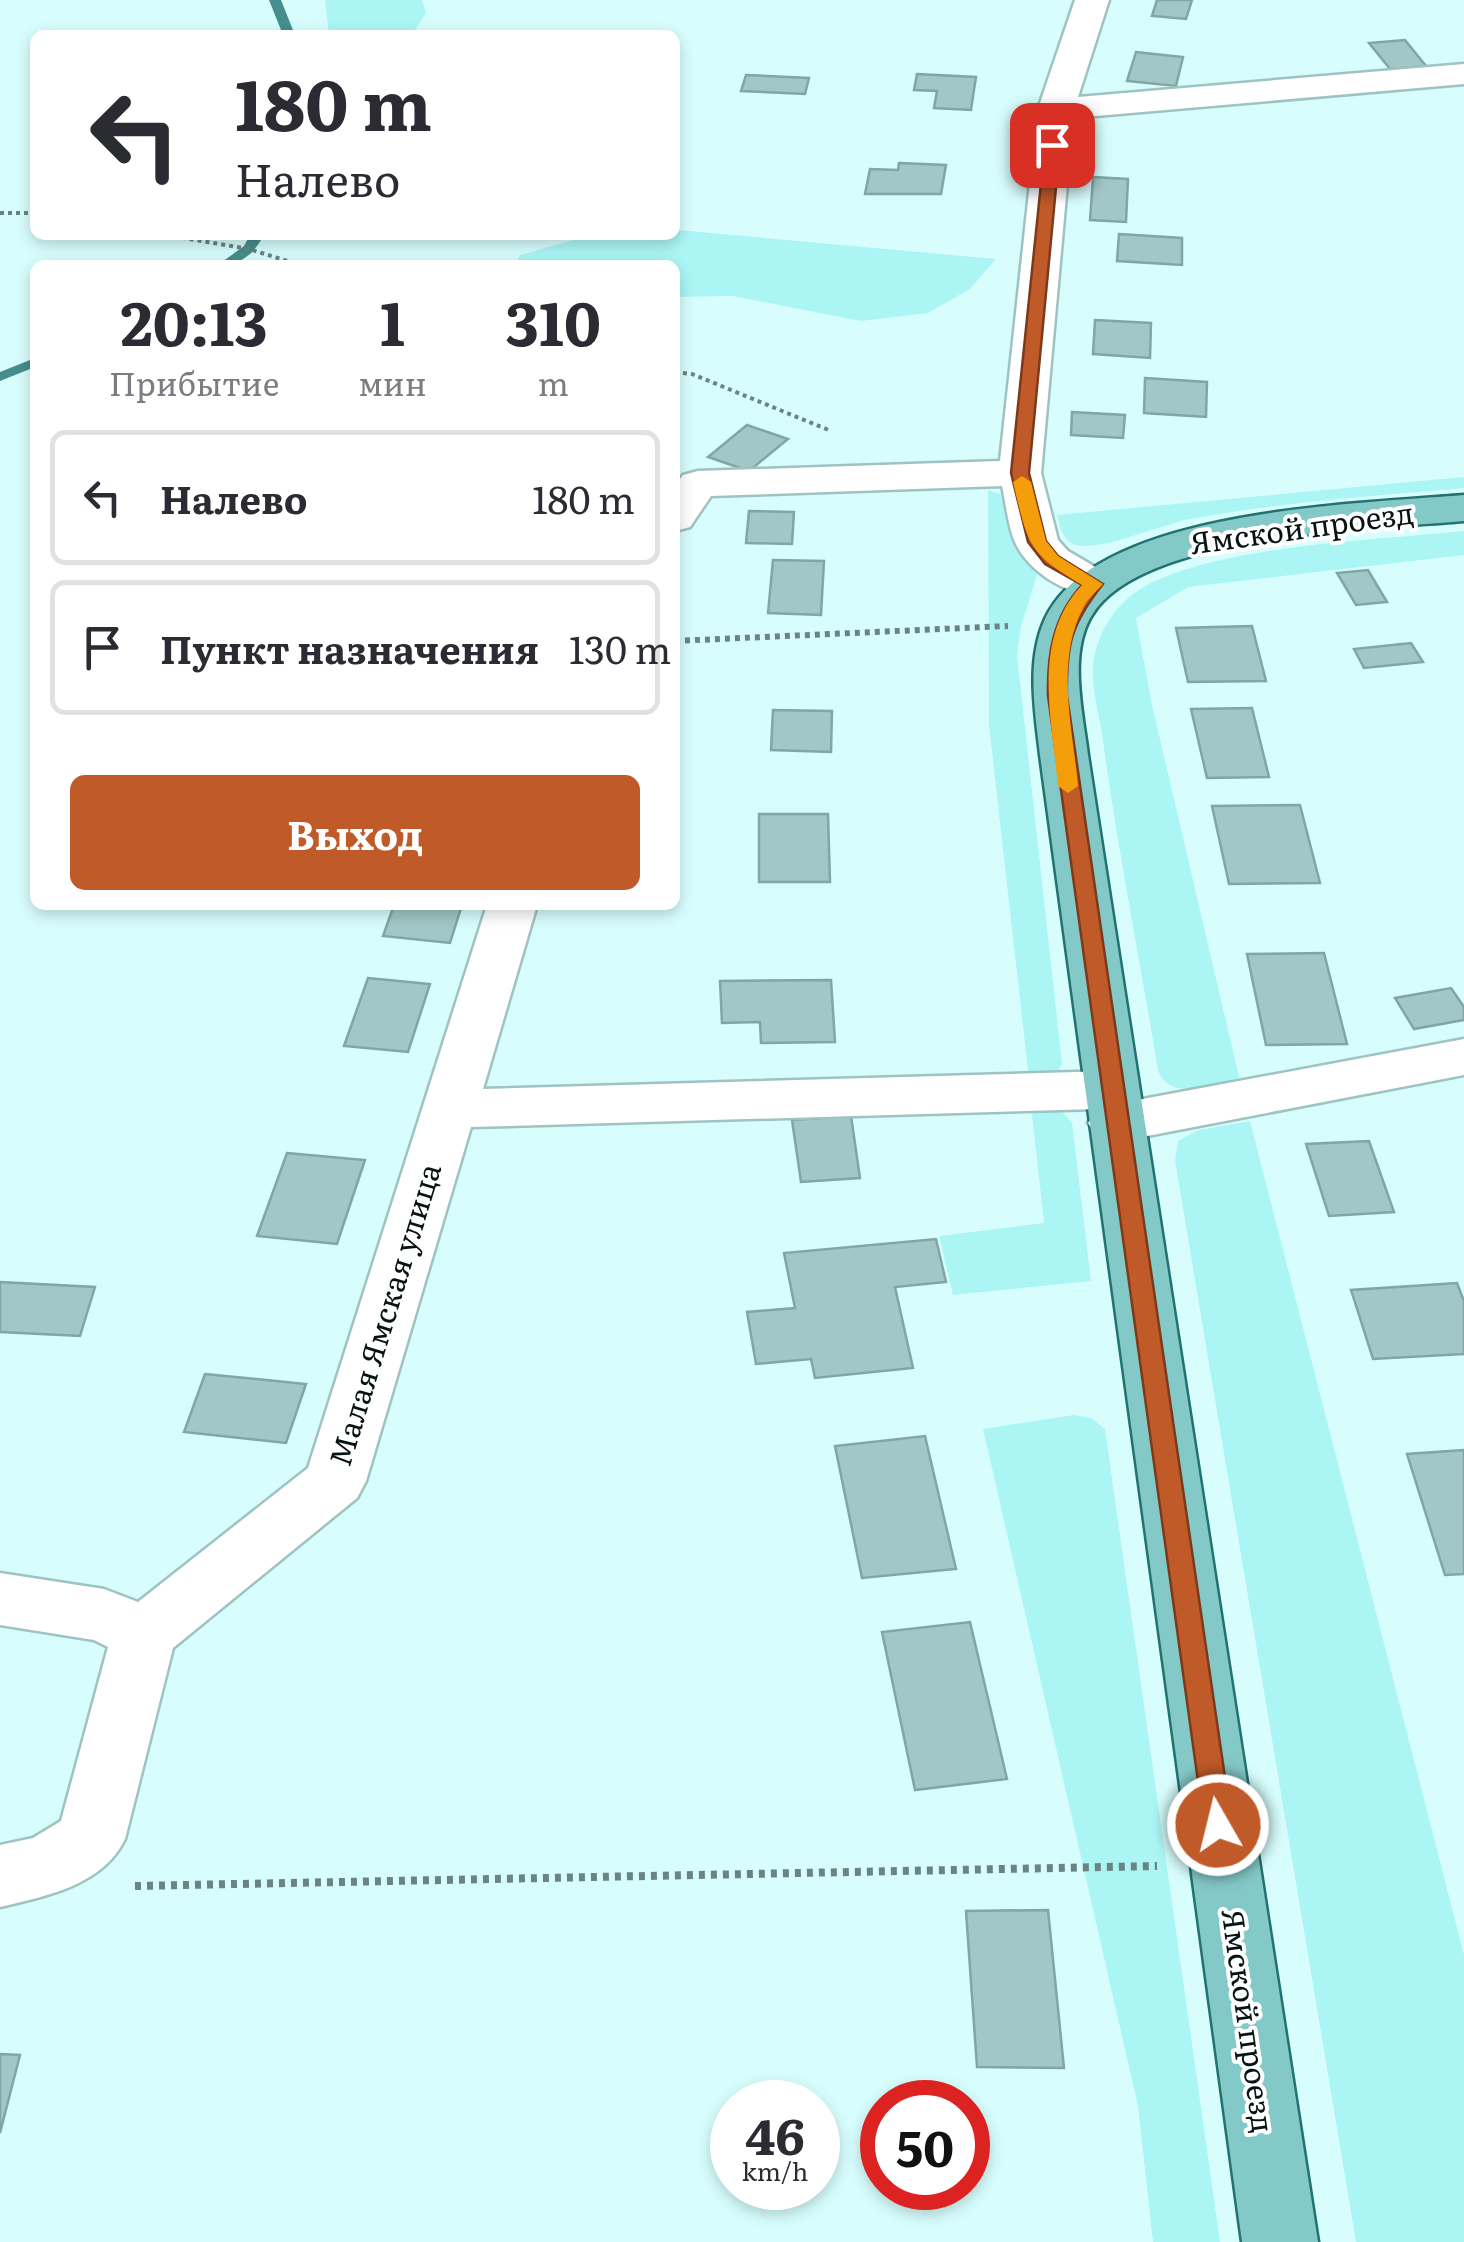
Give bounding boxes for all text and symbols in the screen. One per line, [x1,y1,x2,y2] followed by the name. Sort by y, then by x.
[235,49,432,153] text: 180 m
[70,70,200,200] icon: left
[1010,103,1095,188] pin
[1025,118,1080,173] icon: arrive
[235,144,400,211] text: Налево
[121,275,268,364] text: 20:13
[380,275,405,364] text: 1
[506,275,601,364] text: 310
[109,358,279,406] text: Прибытие
[358,358,426,406] text: мин
[538,358,569,406] text: m
[160,469,307,526] text: Налево
[532,469,635,526] text: 180 m
[75,470,130,525] icon: left
[1187,489,1416,563] street label: Ямской проезд
[160,619,539,676] text: Пункт назначения
[569,619,671,676] text: 130 m
[75,620,130,675] icon: arrive
[70,775,640,890] button: Выход
[316,1157,450,1471] street label: Малая Ямская улица
[1166,1773,1270,1877] position arrow
[1213,1906,1287,2135] street label: Ямской проезд
[860,2080,990,2210] speed limit sign: 50
[745,2096,805,2170] text: 46
[742,2152,808,2189] text: km/h

